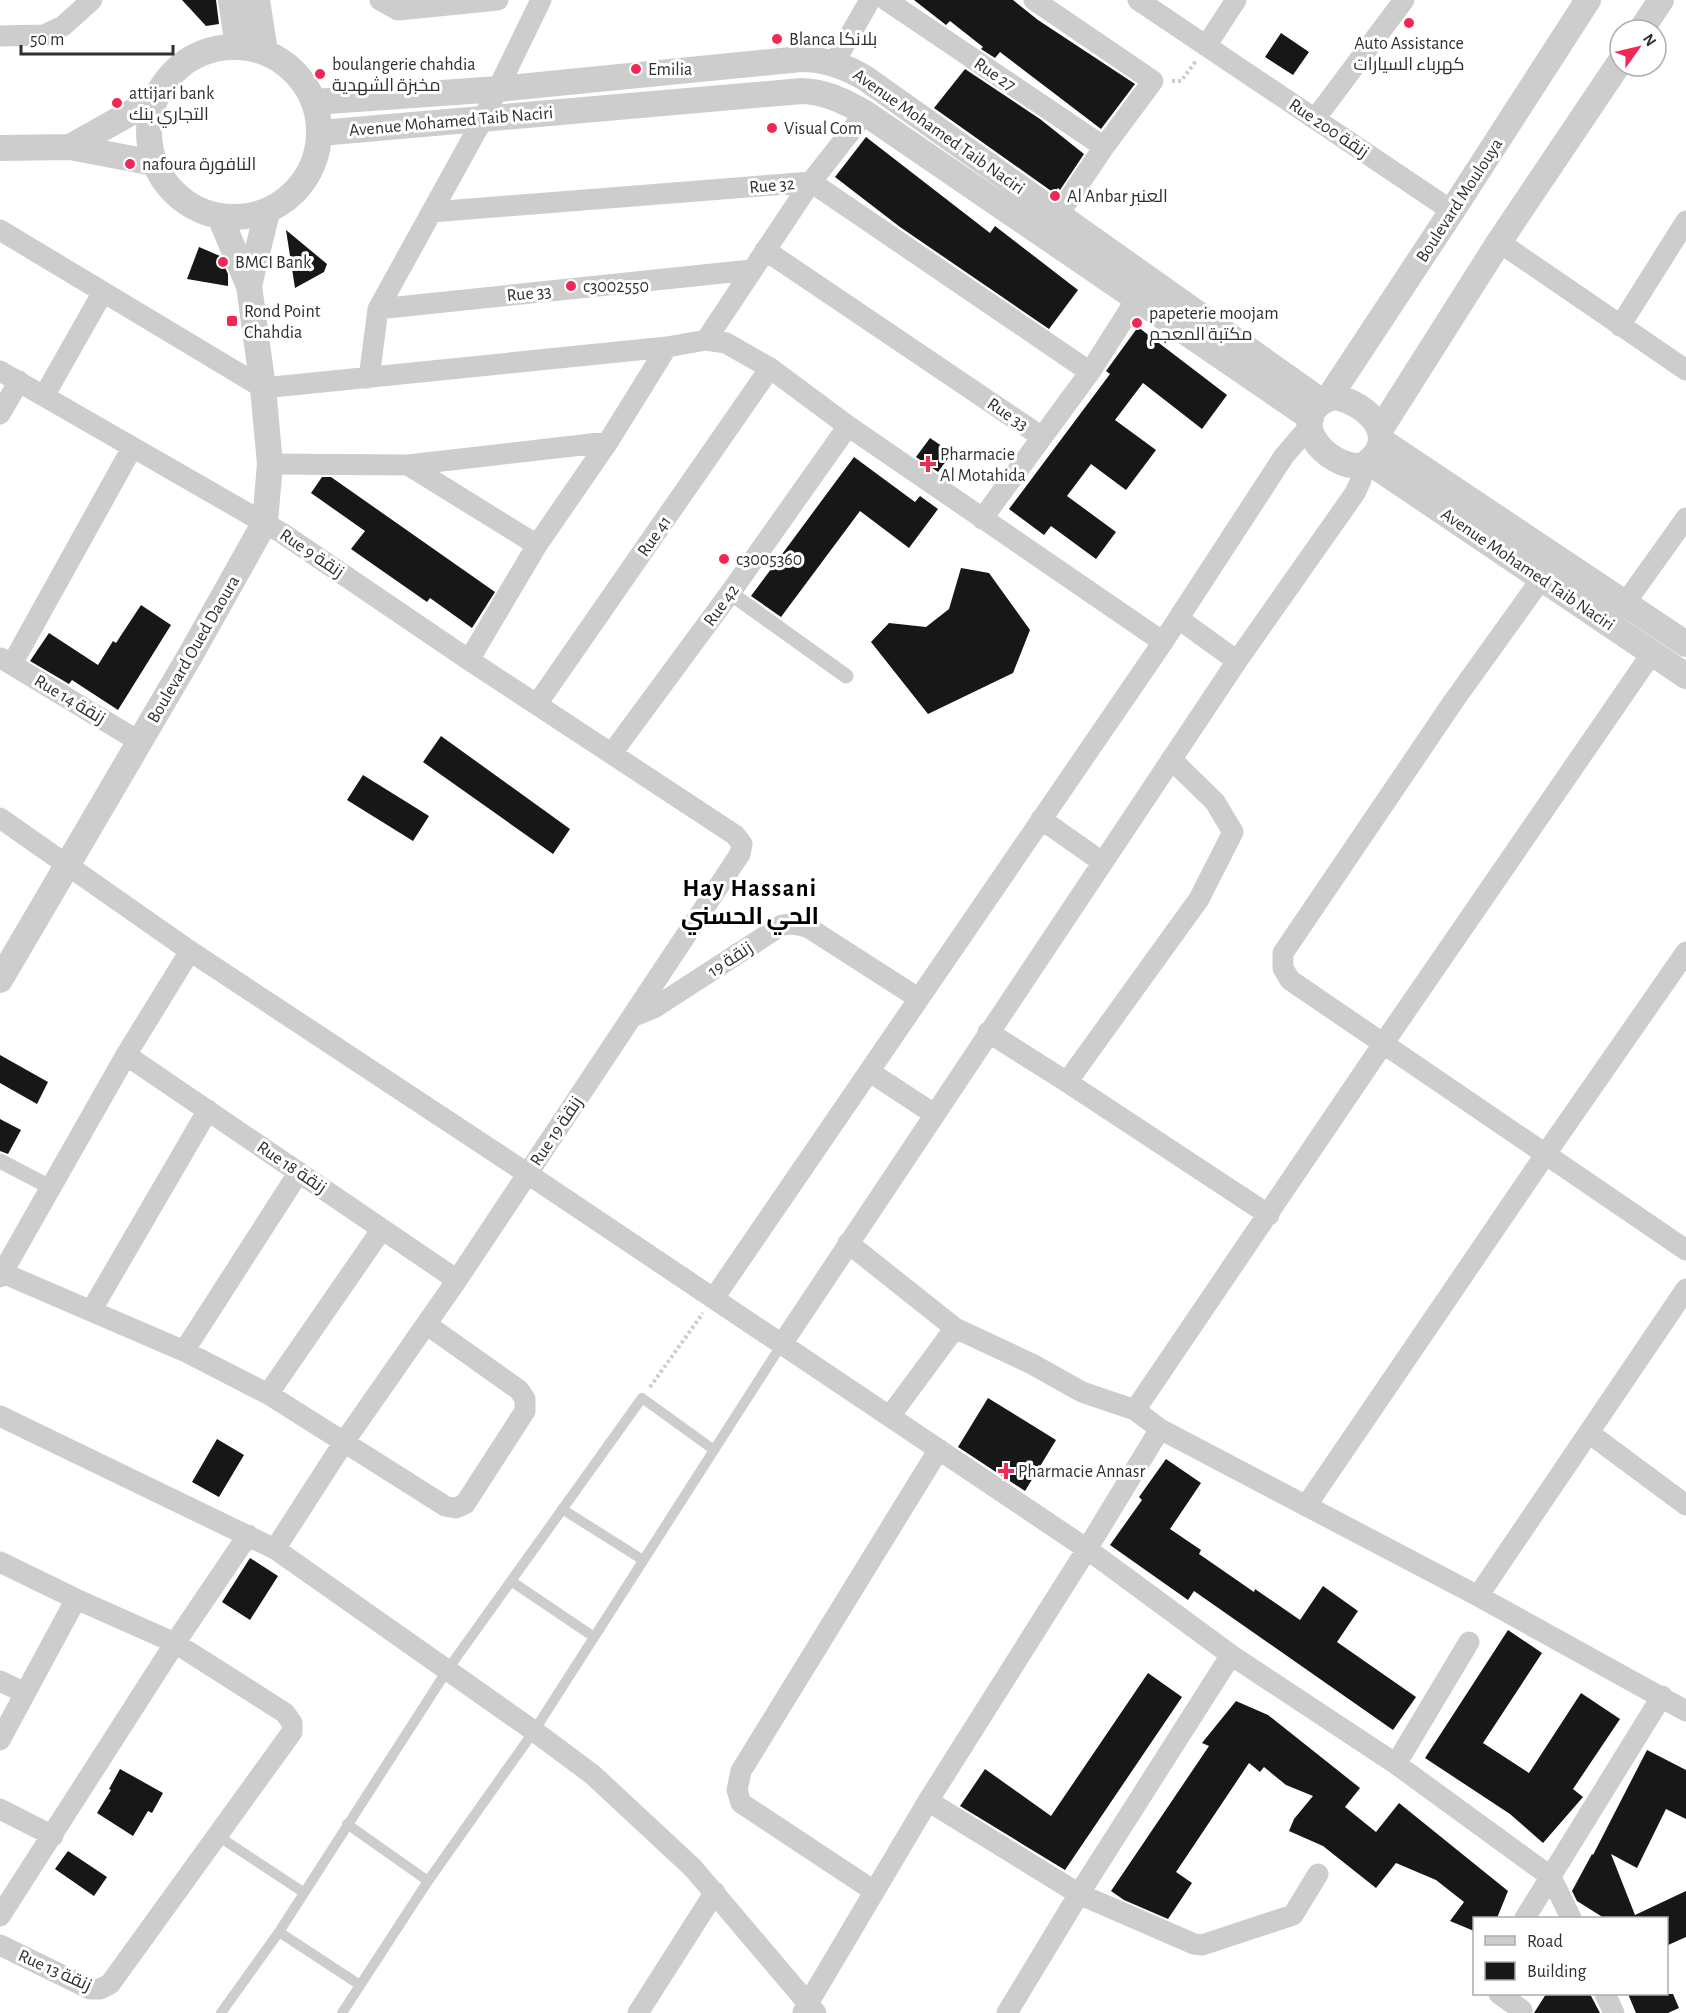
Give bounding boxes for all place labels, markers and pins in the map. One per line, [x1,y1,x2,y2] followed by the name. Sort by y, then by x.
[1402,16,1416,30] marker: Auto Assistance كهرباء السيارات
[789,31,877,49] place label: Blanca بلانكا
[770,32,784,46] marker: Blanca بلانكا
[1353,35,1465,75] place label: Auto Assistance كهرباء السيارات
[332,56,476,96] place label: boulangerie chahdia مخبزة الشهدية
[648,61,692,79] place label: Emilia
[629,62,643,76] marker: Emilia
[313,67,327,81] marker: boulangerie chahdia مخبزة الشهدية
[129,85,215,128] place label: attijari bank التجاري بنك
[110,96,124,110] marker: attijari bank التجاري بنك
[784,120,862,138] place label: Visual Com
[765,121,779,135] marker: Visual Com
[142,156,256,175] place label: nafoura النافورة
[123,157,137,171] marker: nafoura النافورة
[1067,188,1168,207] place label: Al Anbar العنبر
[1048,189,1062,203] marker: Al Anbar العنبر
[235,254,312,272] place label: BMCI Bank
[216,255,230,269] marker: BMCI Bank
[583,278,649,296] place label: c3002550
[564,279,578,293] marker: c3002550
[244,303,321,342] place label: Rond Point Chahdia
[1149,305,1279,346] place label: papeterie moojam مكتبة المعجم
[225,314,239,328] marker: Rond Point Chahdia
[1130,316,1144,330] marker: papeterie moojam مكتبة المعجم
[940,446,1026,485] place label: Pharmacie Al Motahida
[921,457,935,471] marker: Pharmacie Al Motahida
[736,551,802,569] place label: c3005360
[717,552,731,566] marker: c3005360
[1018,1463,1146,1481] place label: Pharmacie Annasr
[999,1464,1013,1478] marker: Pharmacie Annasr

